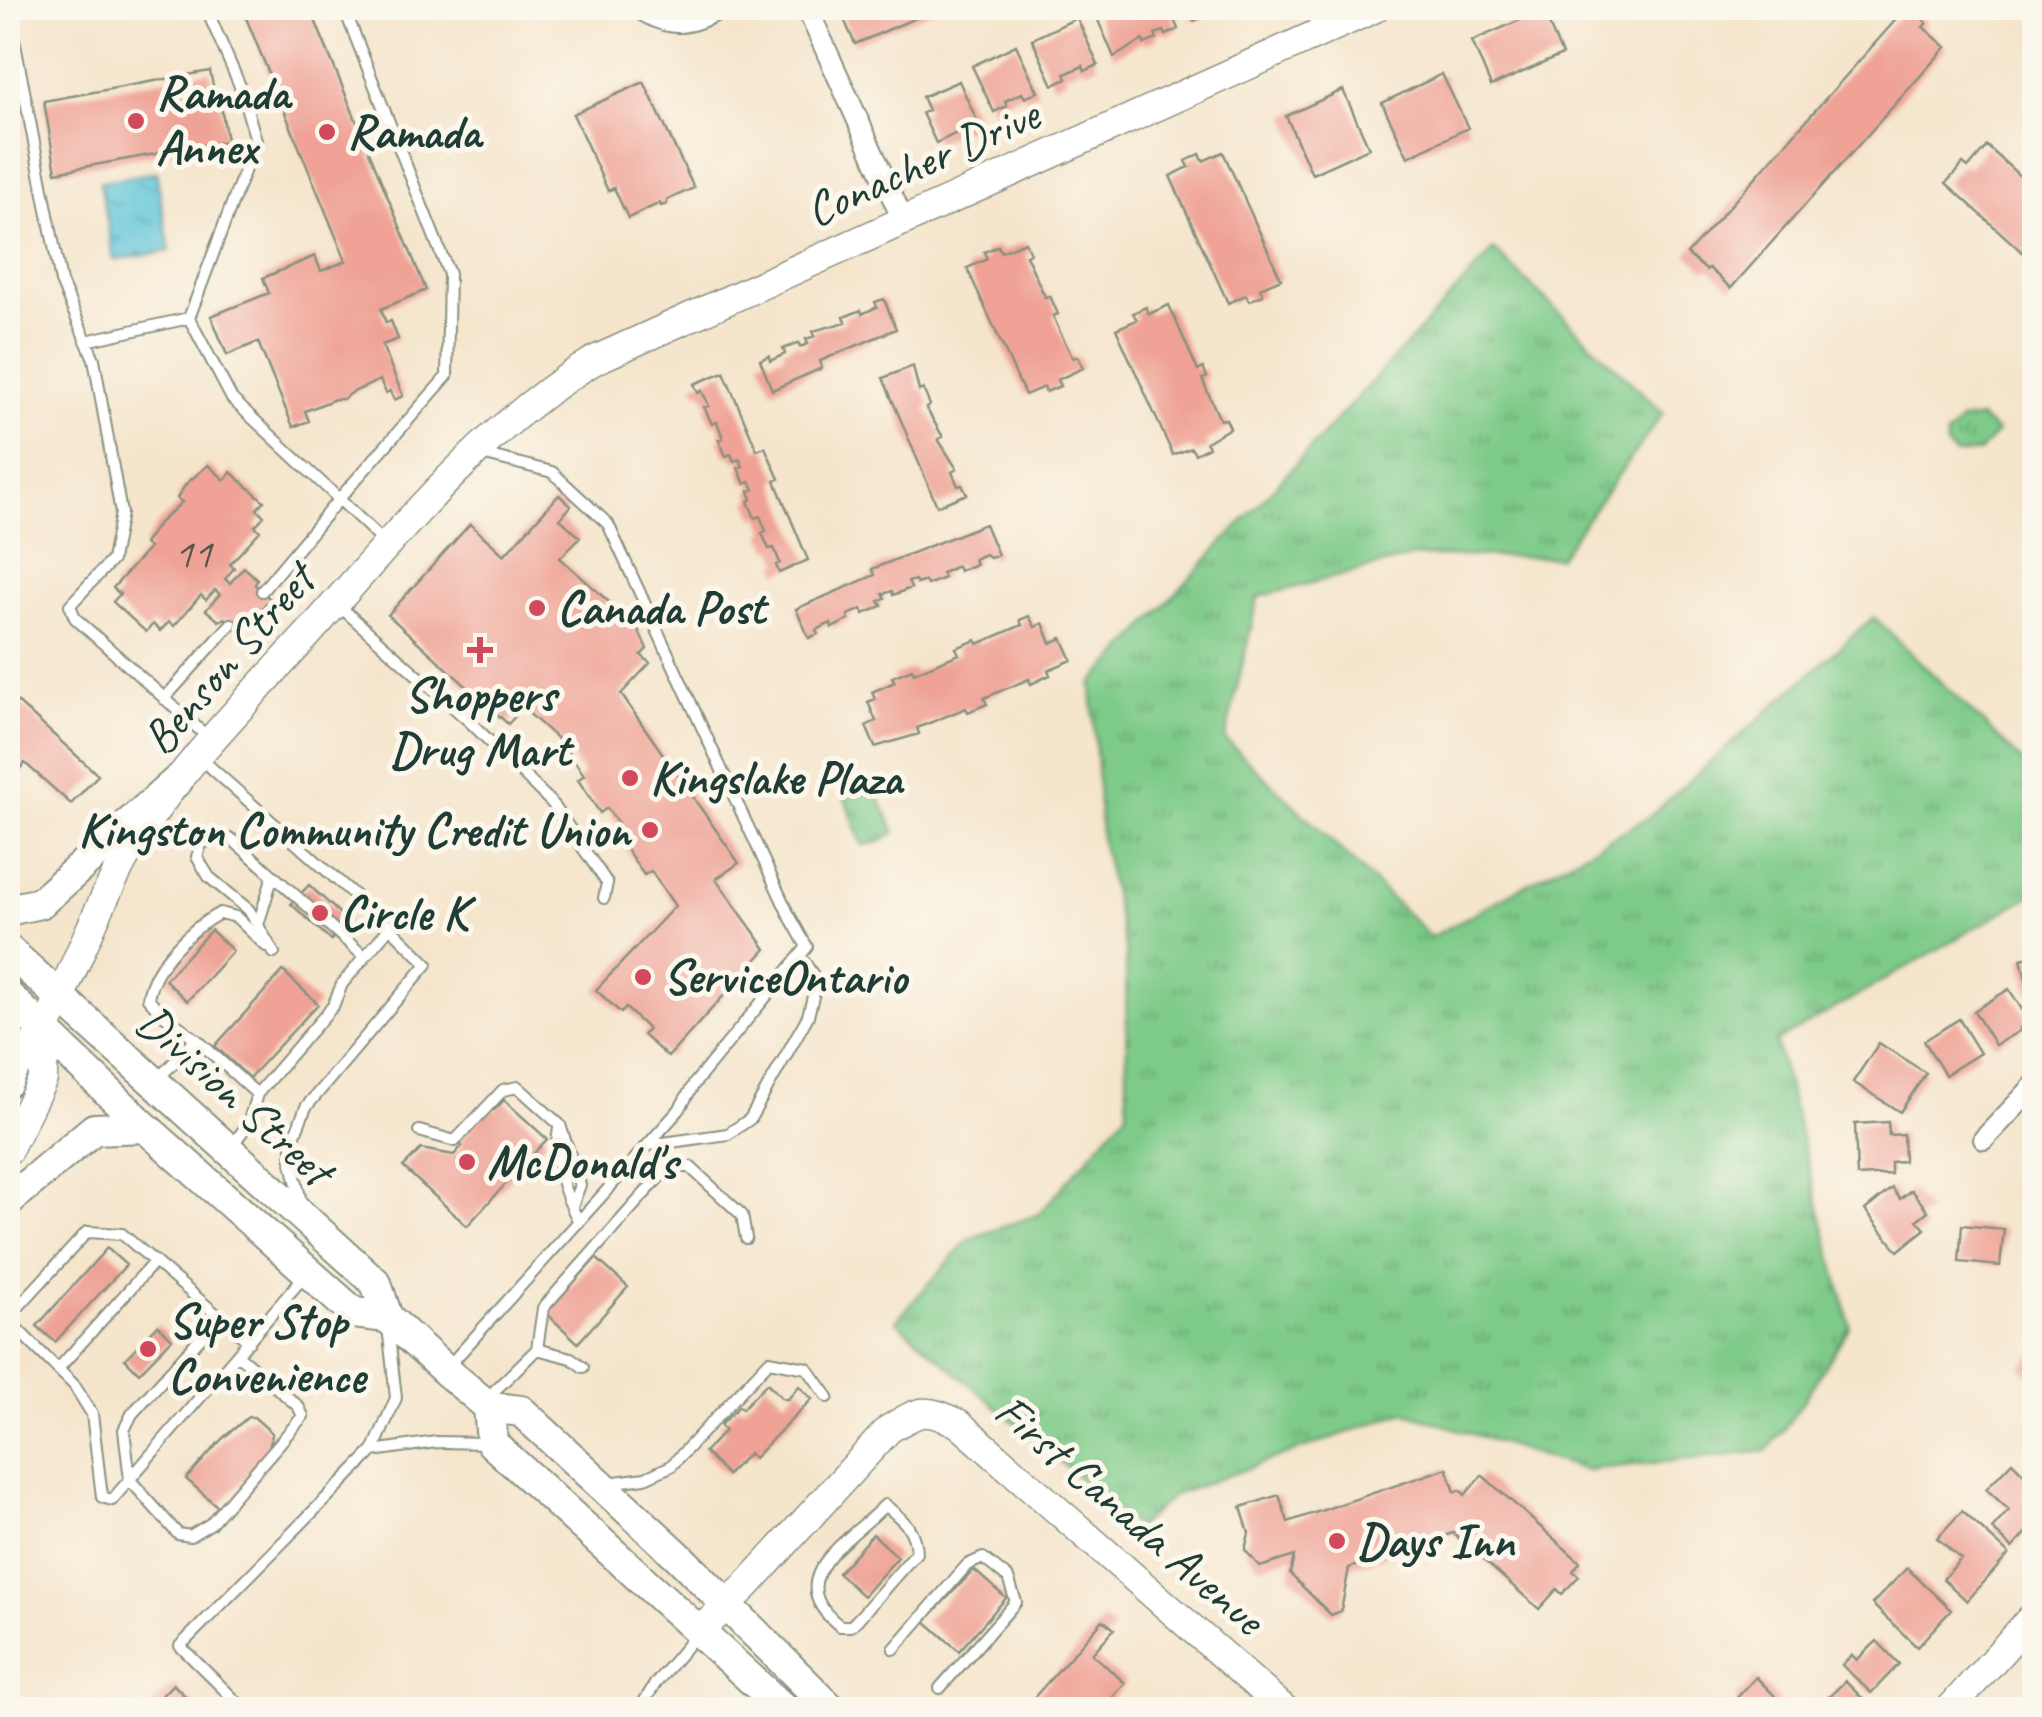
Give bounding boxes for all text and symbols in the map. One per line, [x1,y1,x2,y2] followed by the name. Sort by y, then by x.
[156,63,293,178] place label: Ramada Annex
[796,83,1051,240] street label: Conacher Drive
[347,102,484,162] place label: Ramada
[125,110,147,132] marker: Ramada Annex
[316,121,338,143] marker: Ramada
[174,527,214,580] house number: 11
[129,547,331,767] street label: Benson Street
[557,578,770,638] place label: Canada Post
[526,597,548,619] marker: Canada Post
[469,639,491,661] marker: Shoppers Drug Mart
[390,665,575,780] place label: Shoppers Drug Mart
[650,748,905,808] place label: Kingslake Plaza
[619,767,641,789] marker: Kingslake Plaza
[78,800,633,860] place label: Kingston Community Credit Union
[639,819,661,841] marker: Kingston Community Credit Union
[340,883,477,943] place label: Circle K
[309,902,331,924] marker: Circle K
[663,947,910,1007] place label: ServiceOntario
[632,966,654,988] marker: ServiceOntario
[125,991,350,1203] street label: Division Street
[487,1132,681,1192] place label: McDonald's
[456,1151,478,1173] marker: McDonald's
[168,1291,369,1406] place label: Super Stop Convenience
[137,1338,159,1360] marker: Super Stop Convenience
[983,1380,1280,1650] street label: First Canada Avenue
[1357,1511,1516,1571] place label: Days Inn
[1326,1530,1348,1552] marker: Days Inn

